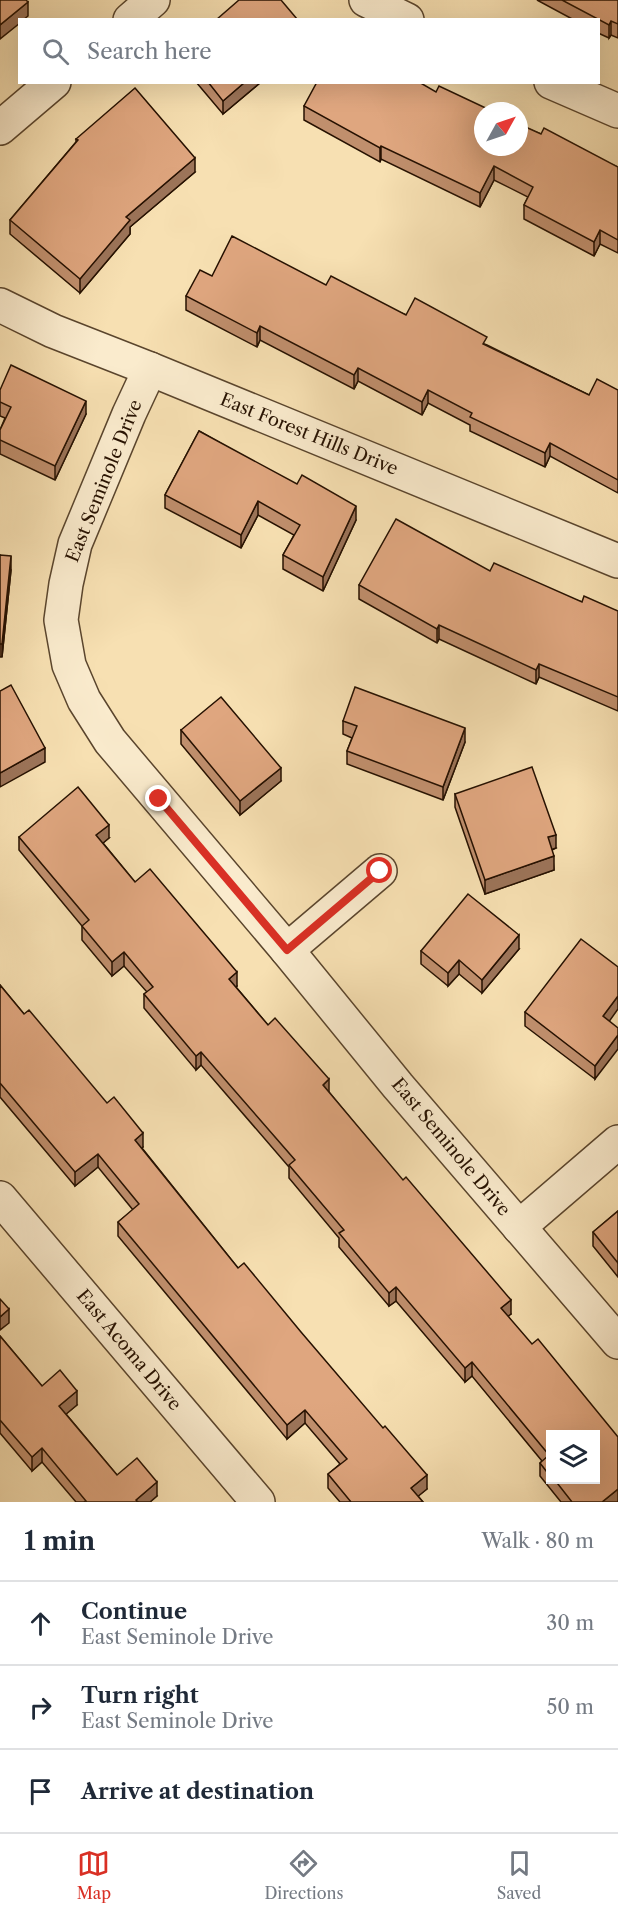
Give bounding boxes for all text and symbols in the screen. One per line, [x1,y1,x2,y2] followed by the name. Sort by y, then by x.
[18,18,600,84] search box
[39,35,72,68] icon: search
[87,38,212,65] text: Search here
[474,102,528,156] north arrow
[217,388,401,480] street label: East Forest Hills Drive
[61,397,147,565] street label: East Seminole Drive
[145,785,171,811] route end
[366,857,392,883] route start
[387,1074,515,1220] street label: East Seminole Drive
[72,1285,186,1415] street label: East Acoma Drive
[546,1430,600,1484] map controls
[546,1430,600,1484] button: layers
[24,1525,95,1557] text: 1 min
[481,1529,594,1553] text: Walk · 80 m
[81,1598,187,1625] text: Continue
[24,1607,57,1640] icon: ahead
[546,1611,594,1635] text: 30 m
[81,1625,273,1649] text: East Seminole Drive
[81,1682,199,1709] text: Turn right
[24,1691,57,1724] icon: right
[547,1695,594,1719] text: 50 m
[81,1709,273,1733] text: East Seminole Drive
[24,1775,57,1808] icon: arrive
[81,1778,314,1805] text: Arrive at destination
[77,1847,111,1903] tab: Map
[264,1847,343,1903] tab: Directions
[497,1847,541,1903] tab: Saved

